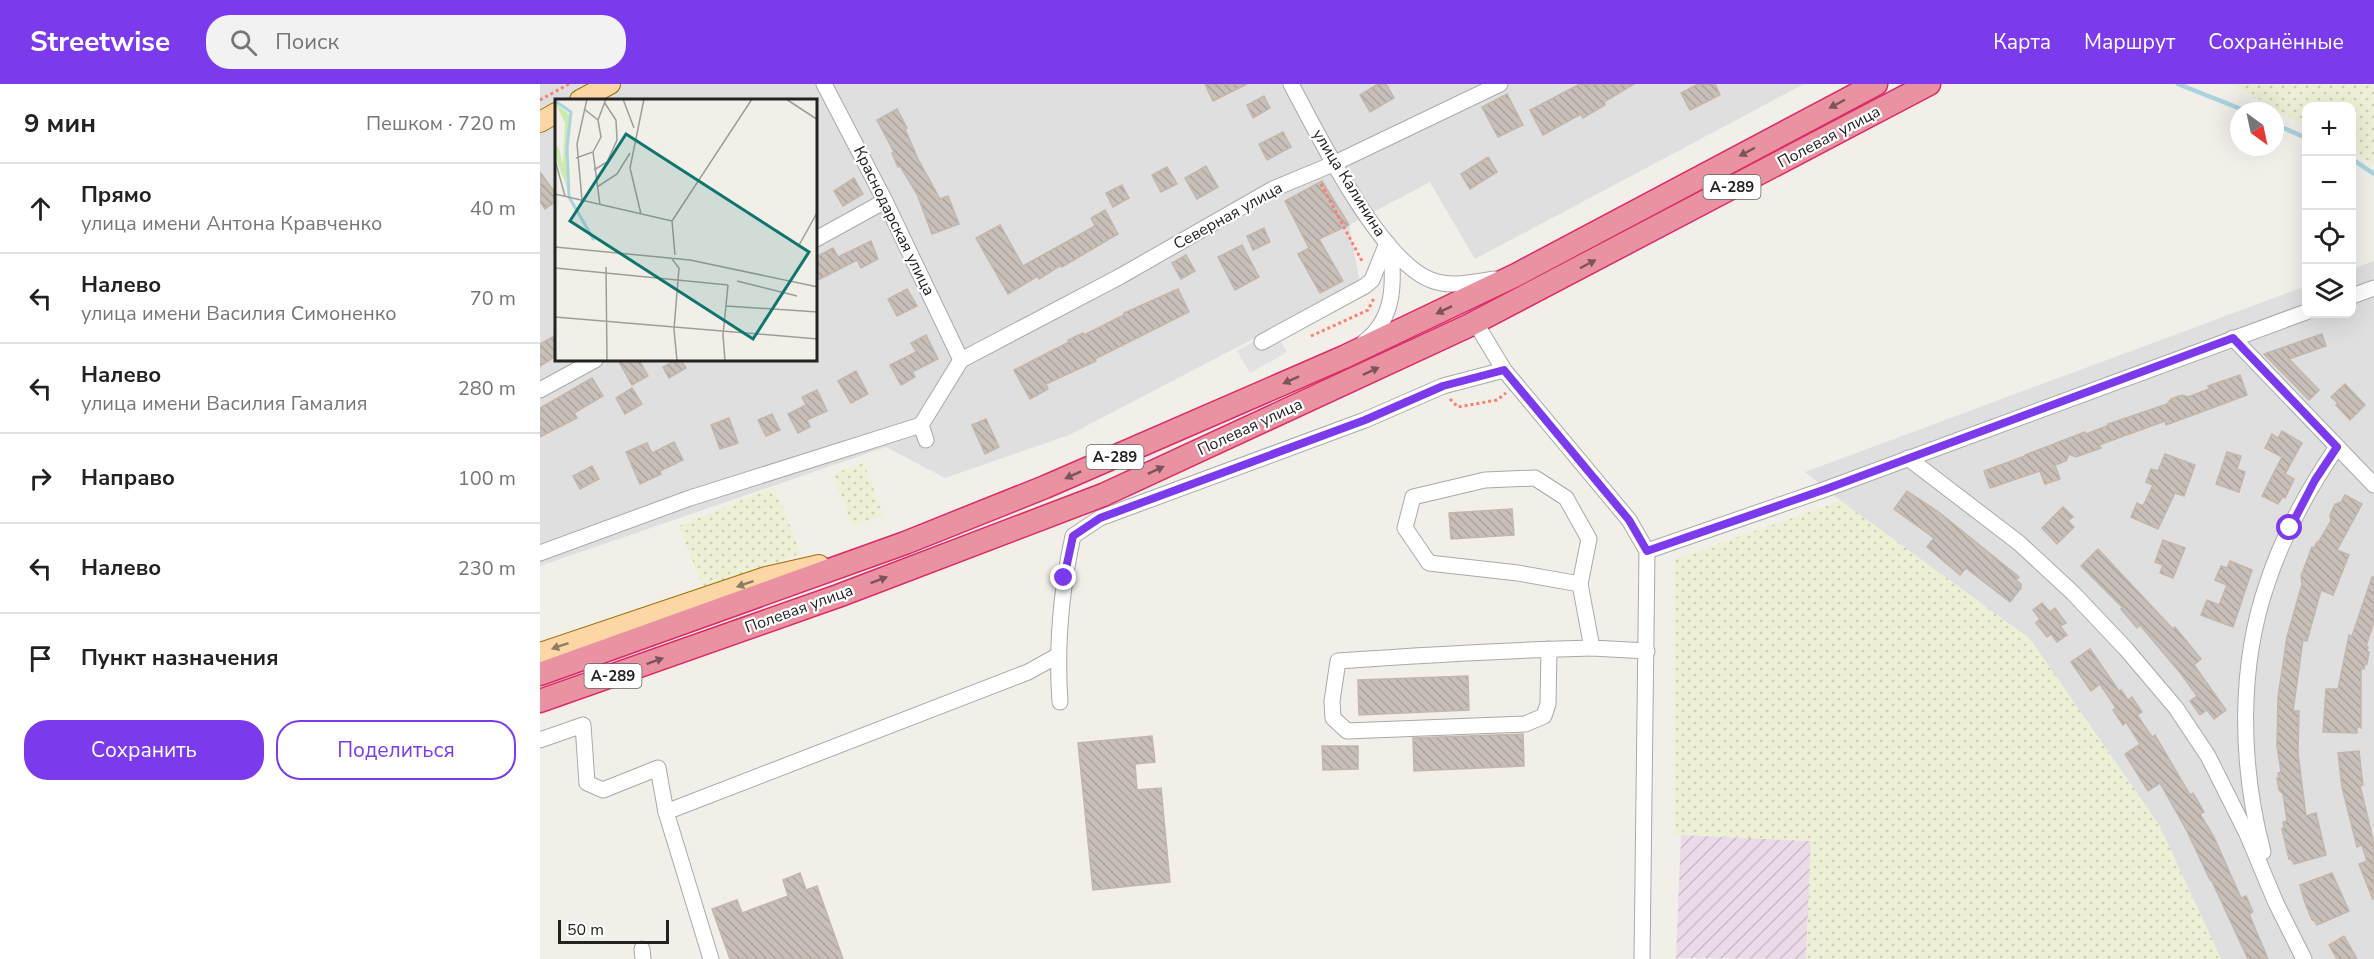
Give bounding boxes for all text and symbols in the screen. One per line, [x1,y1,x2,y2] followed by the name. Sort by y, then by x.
[206,15,626,69] search box
[30,23,170,61] text: Streetwise
[227,26,260,59] icon: search
[275,27,339,57] text: Поиск
[1993,28,2051,56] text: Карта
[2084,28,2175,56] text: Маршрут
[2208,28,2344,56] text: Сохранённые
[555,99,818,362] inset map
[1829,99,1846,109] one-way arrow
[1774,101,1884,173] street label: Полевая улица
[2230,102,2284,156] north arrow
[2302,102,2356,318] map controls
[2302,102,2356,156] button: +
[24,106,96,141] text: 9 мин
[366,110,516,137] text: Пешком · 720 m
[1307,125,1391,241] street label: улица Калинина
[848,143,940,299] street label: Краснодарская улица
[1738,147,1755,157] one-way arrow
[2302,156,2356,210] button: −
[1704,175,1760,199] road number: А-289
[1169,177,1287,255] street label: Северная улица
[81,180,152,210] text: Прямо
[24,192,57,225] icon: ahead
[470,195,516,222] text: 40 m
[81,210,382,237] text: улица имени Антона Кравченко
[2302,210,2356,264] button: locate
[1579,259,1596,268] one-way arrow
[2302,264,2356,318] button: layers
[81,270,161,300] text: Налево
[24,282,57,315] icon: left
[470,285,516,312] text: 70 m
[81,300,397,327] text: улица имени Василия Симоненко
[1435,305,1452,314] one-way arrow
[81,360,161,390] text: Налево
[1363,367,1380,376] one-way arrow
[24,372,57,405] icon: left
[458,375,516,402] text: 280 m
[1281,375,1299,385] one-way arrow
[81,390,368,417] text: улица имени Василия Гамалия
[1194,393,1306,461] street label: Полевая улица
[1086,445,1144,469] road number: А-289
[24,462,57,495] icon: right
[81,463,175,493] text: Направо
[458,465,516,492] text: 100 m
[1147,466,1164,475] one-way arrow
[1065,470,1082,479] one-way arrow
[2276,514,2302,540] route start
[24,552,57,585] icon: left
[81,553,161,583] text: Налево
[458,555,516,582] text: 230 m
[1050,564,1076,590] route end
[870,575,888,585] one-way arrow
[742,579,856,639] street label: Полевая улица
[736,580,754,590] one-way arrow
[24,642,57,675] icon: arrive
[551,642,569,652] one-way arrow
[81,643,279,673] text: Пункт назначения
[646,656,664,666] one-way arrow
[584,664,641,688] road number: А-289
[24,720,264,780] button: Сохранить
[276,720,516,780] button: Поделиться
[558,917,669,944] scale bar
[567,919,604,941] text: 50 m

